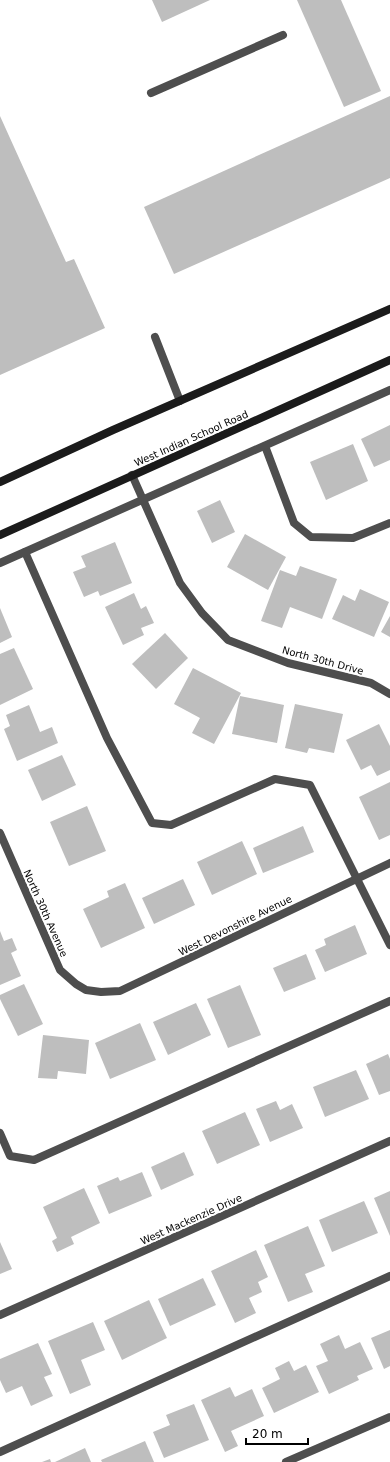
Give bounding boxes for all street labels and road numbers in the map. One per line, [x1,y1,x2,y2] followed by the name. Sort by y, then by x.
[133,408,250,469] street label: West Indian School Road
[281,644,365,677] street label: North 30th Drive
[21,868,70,959] street label: North 30th Avenue
[177,893,294,958] street label: West Devonshire Avenue
[139,1192,244,1247] street label: West Mackenzie Drive

